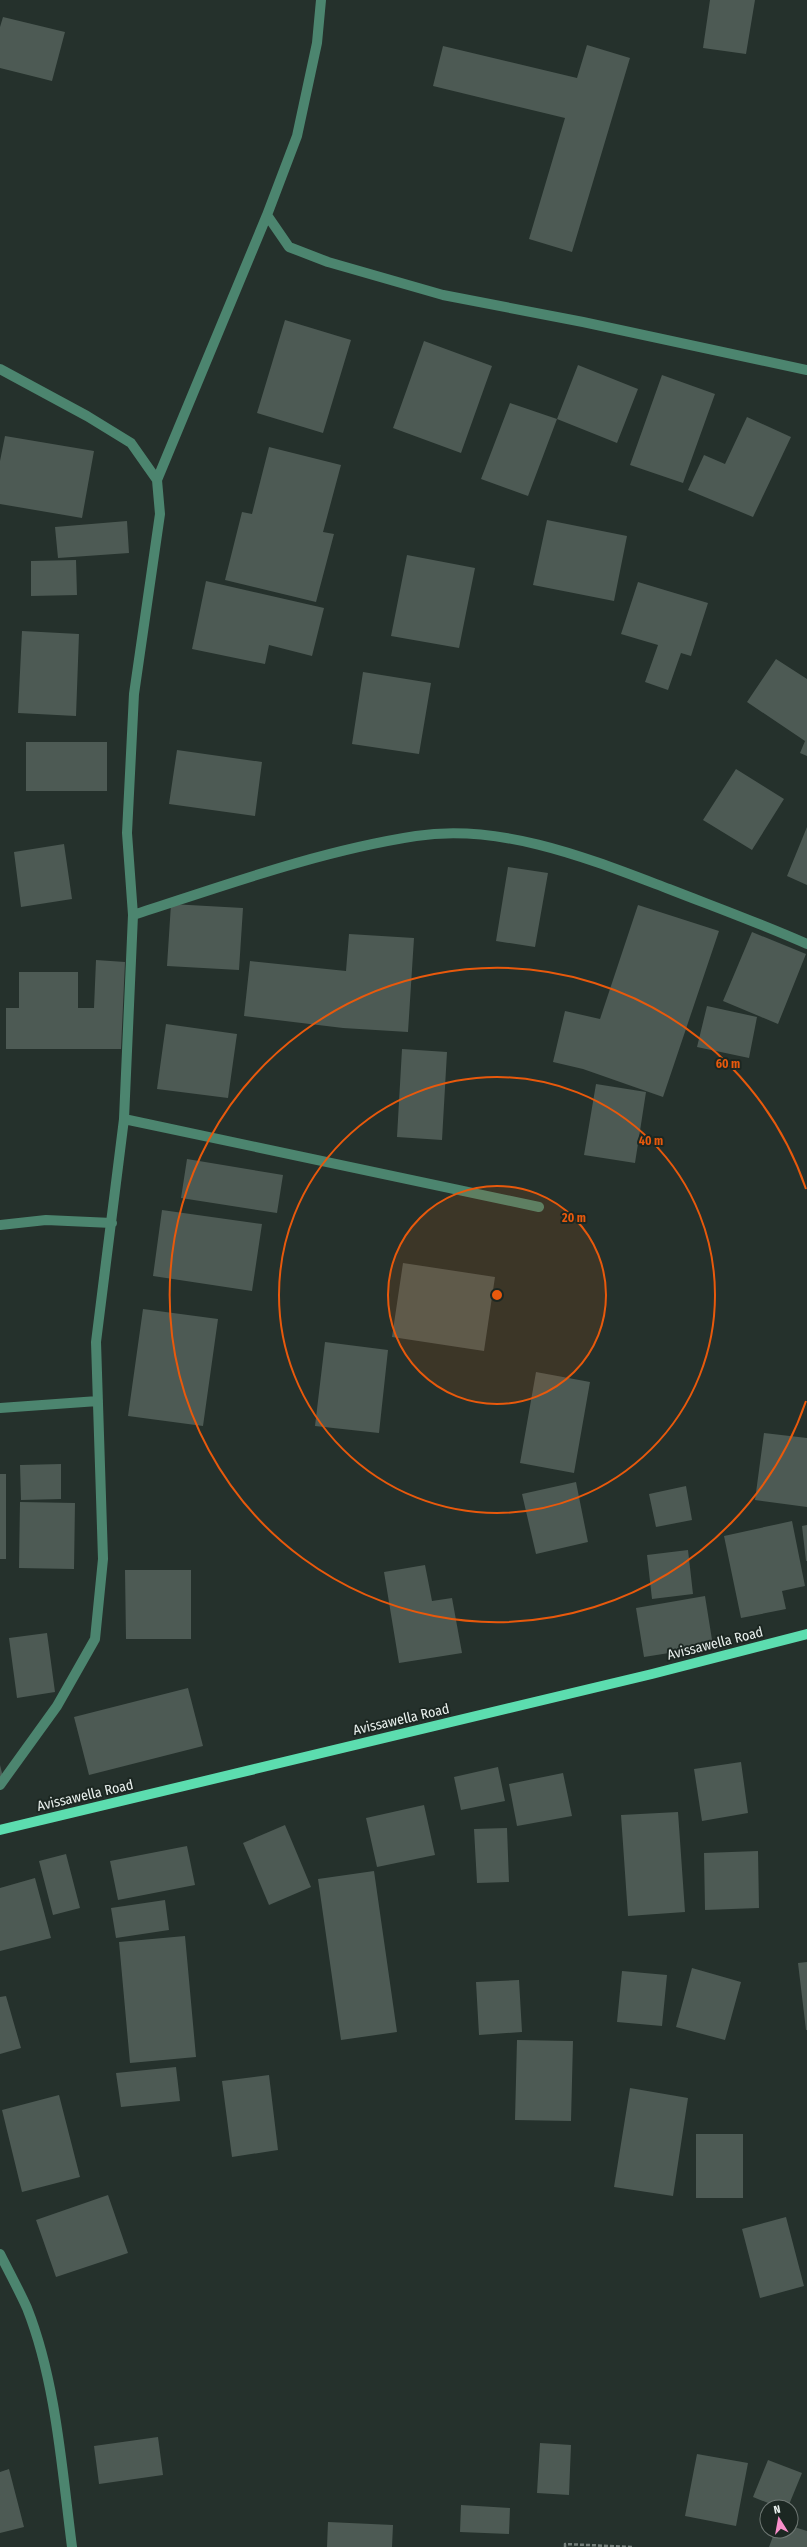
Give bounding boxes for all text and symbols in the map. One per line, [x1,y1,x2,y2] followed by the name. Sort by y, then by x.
[716,1057,740,1071] text: 60 m
[639,1134,663,1148] text: 40 m
[561,1211,586,1225] text: 20 m
[490,1288,504,1302] centre of rings
[665,1623,765,1664] street label: Avissawella Road
[351,1700,451,1739] street label: Avissawella Road
[35,1776,135,1815] street label: Avissawella Road
[759,2499,799,2539] north arrow
[773,2503,782,2517] text: N

